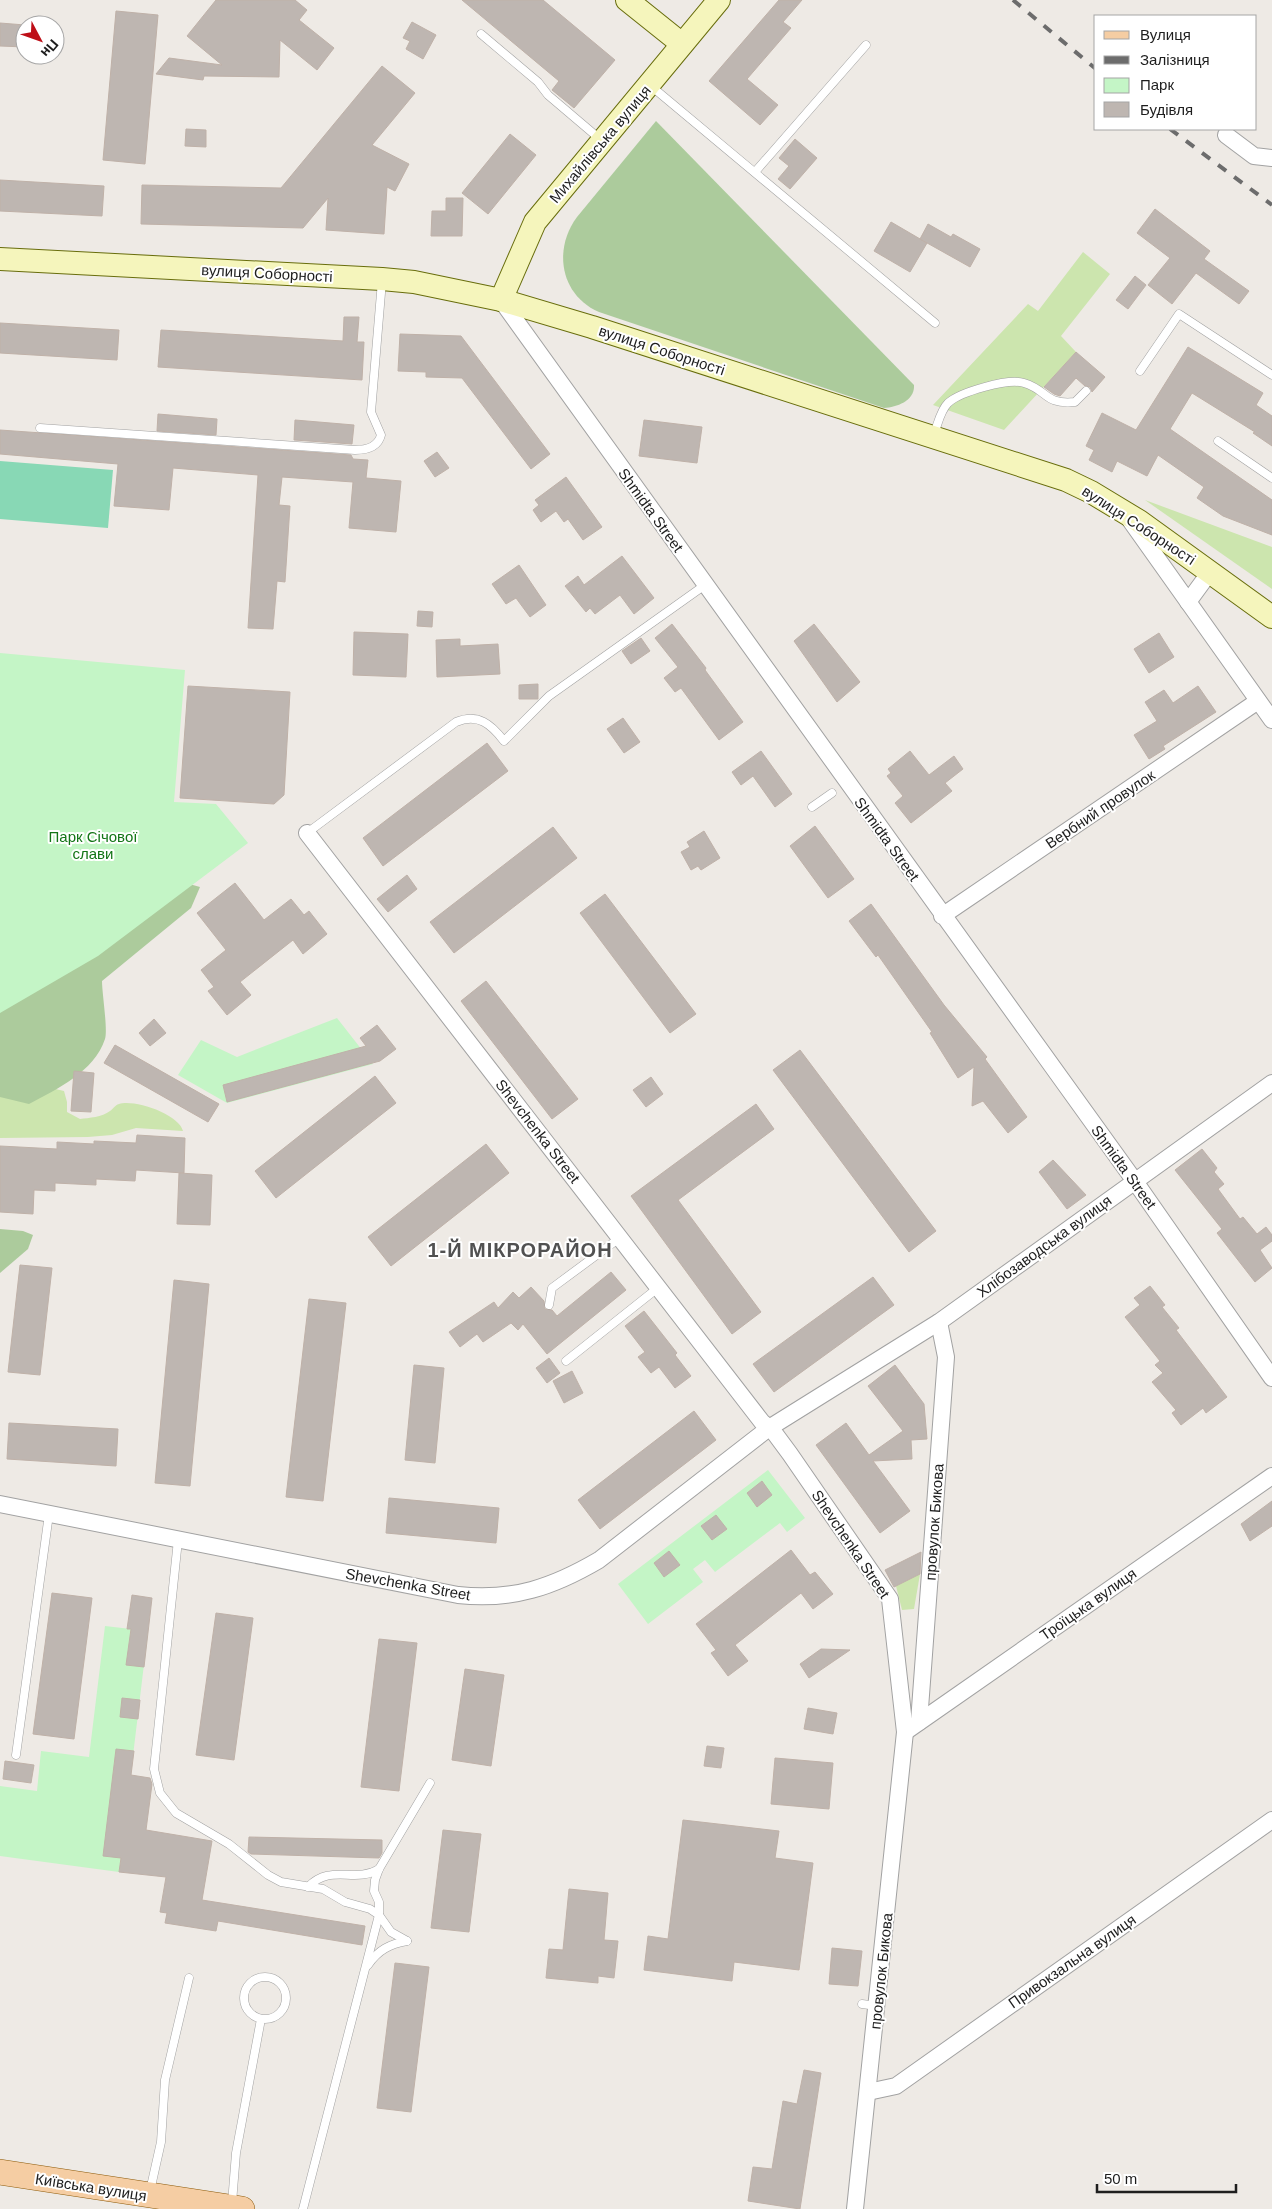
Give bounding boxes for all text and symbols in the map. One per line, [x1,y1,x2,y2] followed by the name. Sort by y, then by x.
[15,15,65,65] north arrow
[1094,15,1257,130] legend
[1140,26,1191,43] text: Вулиця
[38,36,62,61] text: Пн
[1140,51,1210,68] text: Залізниця
[1140,76,1174,93] text: Парк
[546,82,654,206] street label: Михайлівська вулиця
[1140,101,1193,118] text: Будівля
[201,261,333,285] street label: вулиця Соборності
[597,322,727,378] street label: вулиця Соборності
[615,465,688,556] street label: Shmidta Street
[1079,482,1199,568] street label: вулиця Соборності
[1042,766,1158,852] street label: Вербний провулок
[851,794,924,885] street label: Shmidta Street
[49,828,138,862] park label: Парк Січової слави
[492,1076,584,1187] street label: Shevchenka Street
[1088,1122,1161,1213] street label: Shmidta Street
[973,1192,1115,1300] street label: Хлібозаводська вулиця
[427,1238,613,1261] district label: 1-Й МІКРОРАЙОН
[921,1462,947,1581] street label: провулок Бикова
[809,1487,894,1602] street label: Shevchenka Street
[1037,1564,1139,1644] street label: Троїцька вулиця
[344,1565,473,1604] street label: Shevchenka Street
[866,1911,896,2030] street label: провулок Бикова
[1005,1911,1139,2011] street label: Привокзальна вулиця
[1097,2162,1236,2194] scale bar
[34,2170,148,2204] street label: Київська вулиця
[1104,2170,1137,2187] text: 50 m

